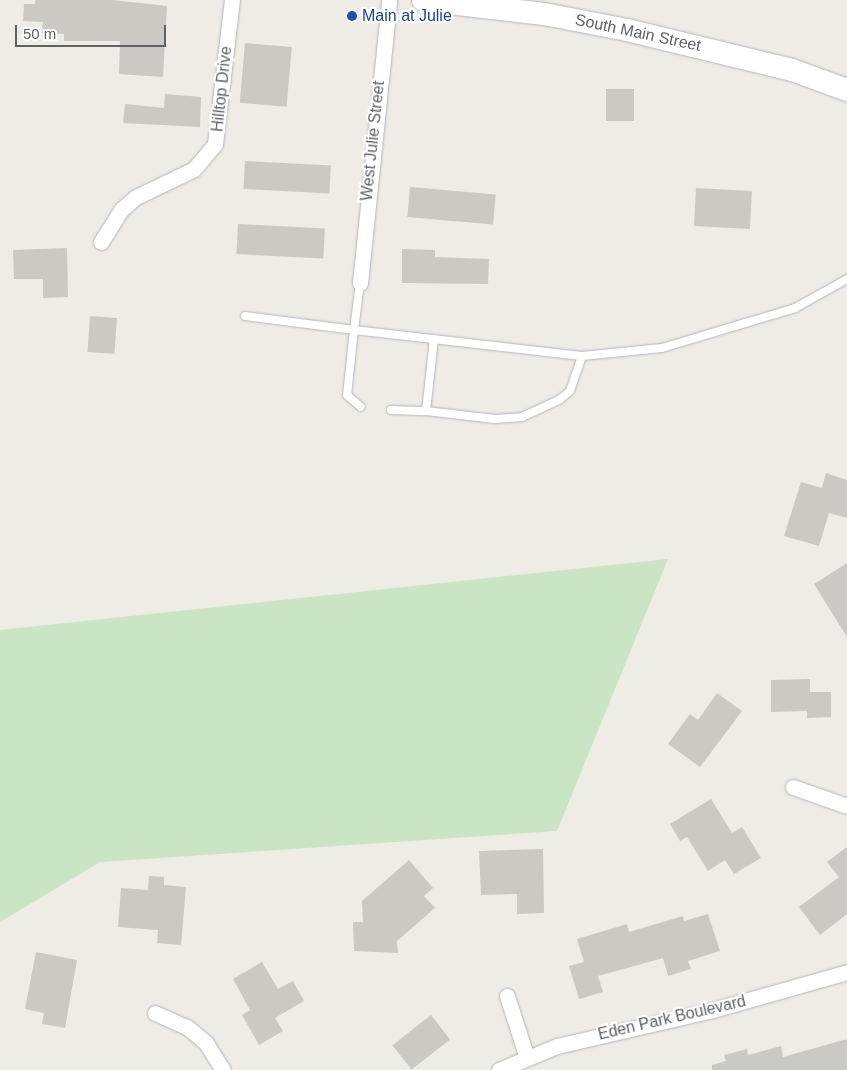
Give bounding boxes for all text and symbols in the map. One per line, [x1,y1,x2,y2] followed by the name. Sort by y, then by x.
[362,6,452,26] place label: Main at Julie
[346,10,358,22] marker: Main at Julie
[573,10,703,56] street label: South Main Street
[18,15,169,47] scale bar
[23,25,56,42] text: 50 m
[208,45,236,133] street label: Hilltop Drive
[357,80,389,202] street label: West Julie Street
[596,992,748,1044] street label: Eden Park Boulevard

